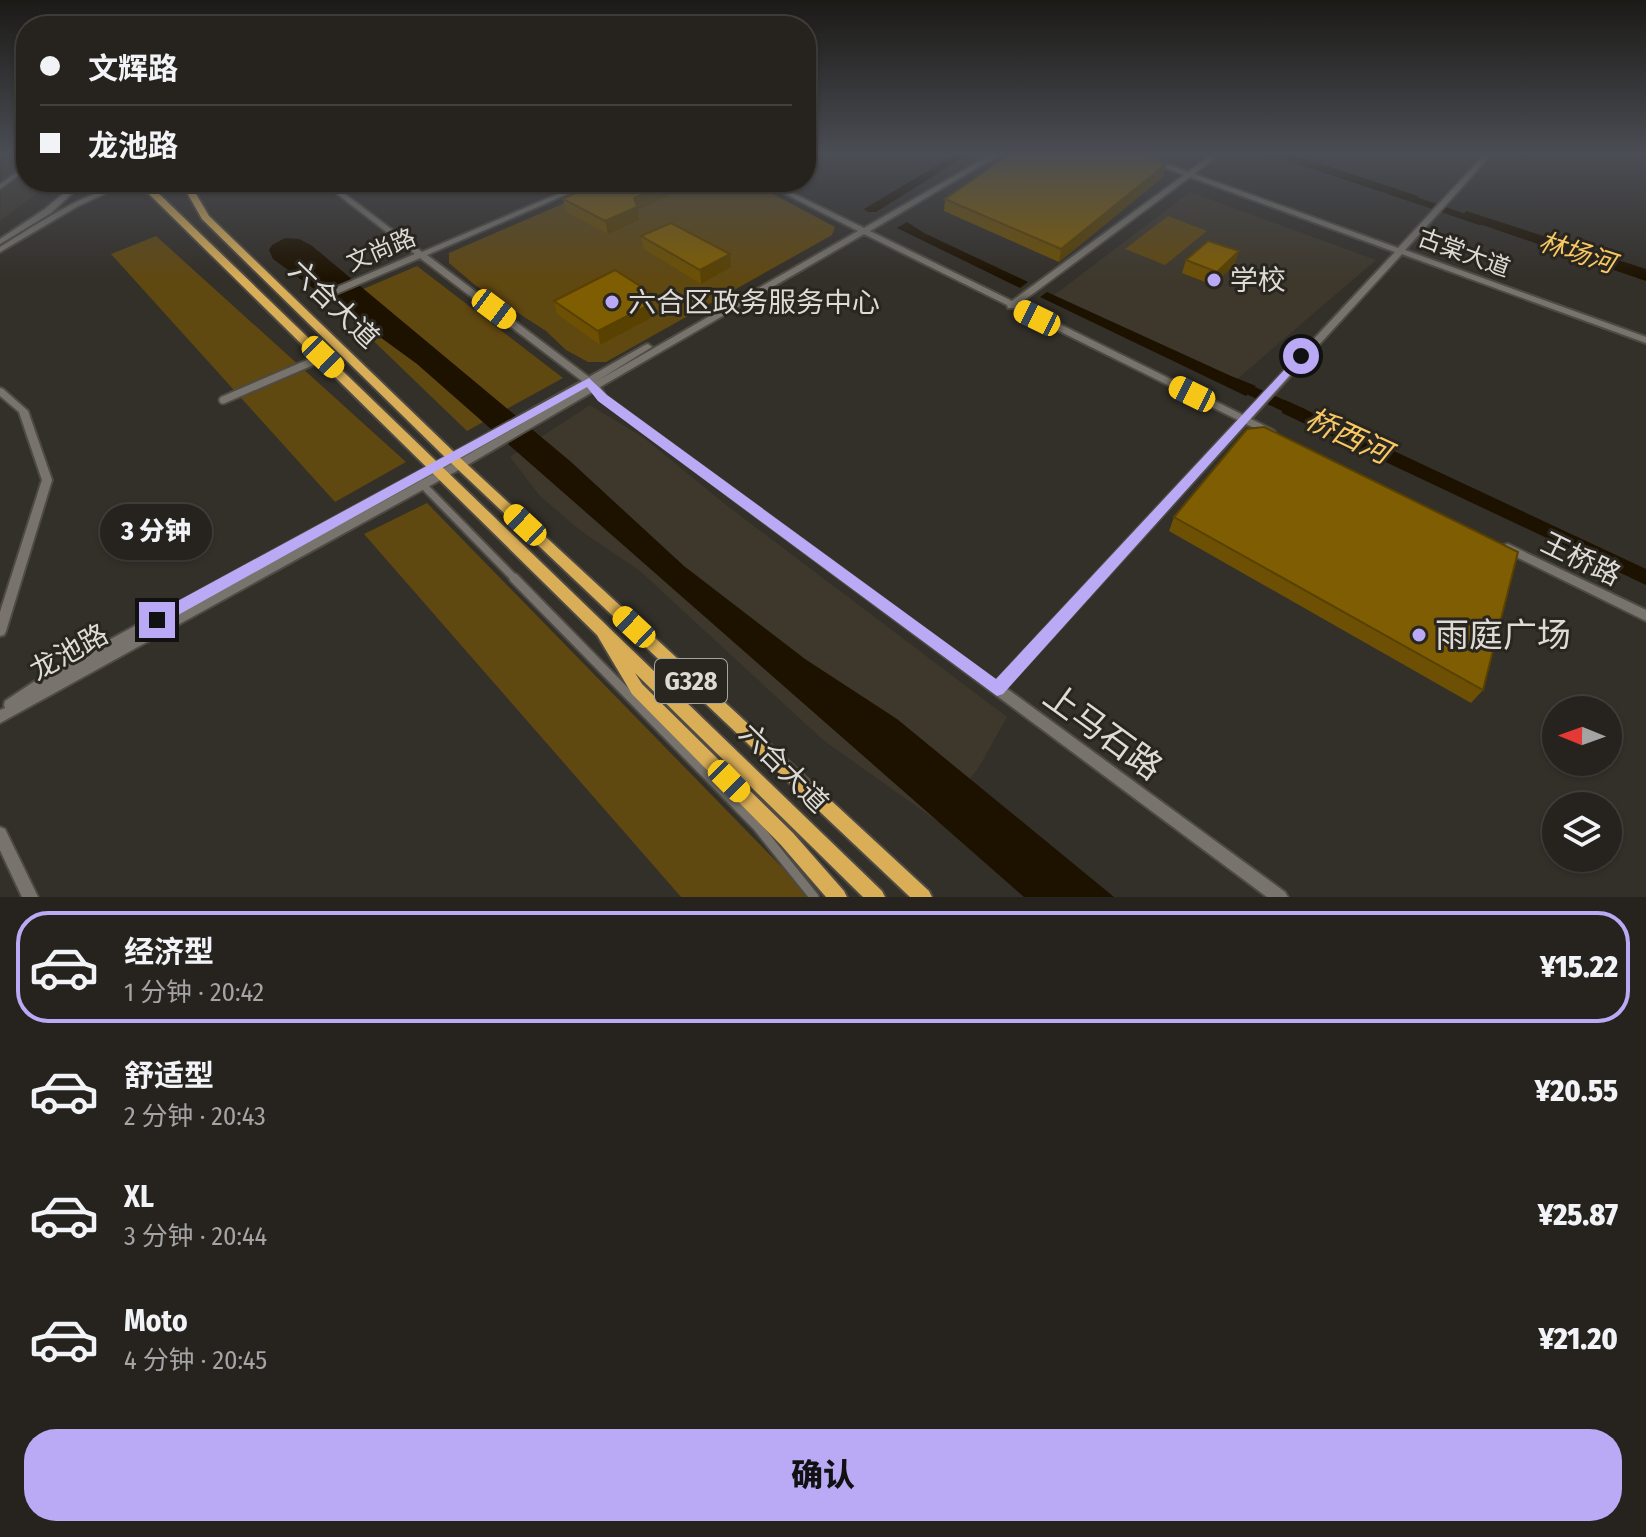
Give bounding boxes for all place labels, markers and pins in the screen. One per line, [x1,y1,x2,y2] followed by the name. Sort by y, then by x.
[1230,264,1286,297] place label: 学校
[1205,271,1223,289] marker: 学校
[628,286,880,319] place label: 六合区政务服务中心
[603,293,621,311] marker: 六合区政务服务中心
[1435,615,1571,656] place label: 雨庭广场
[1410,626,1428,644] marker: 雨庭广场

